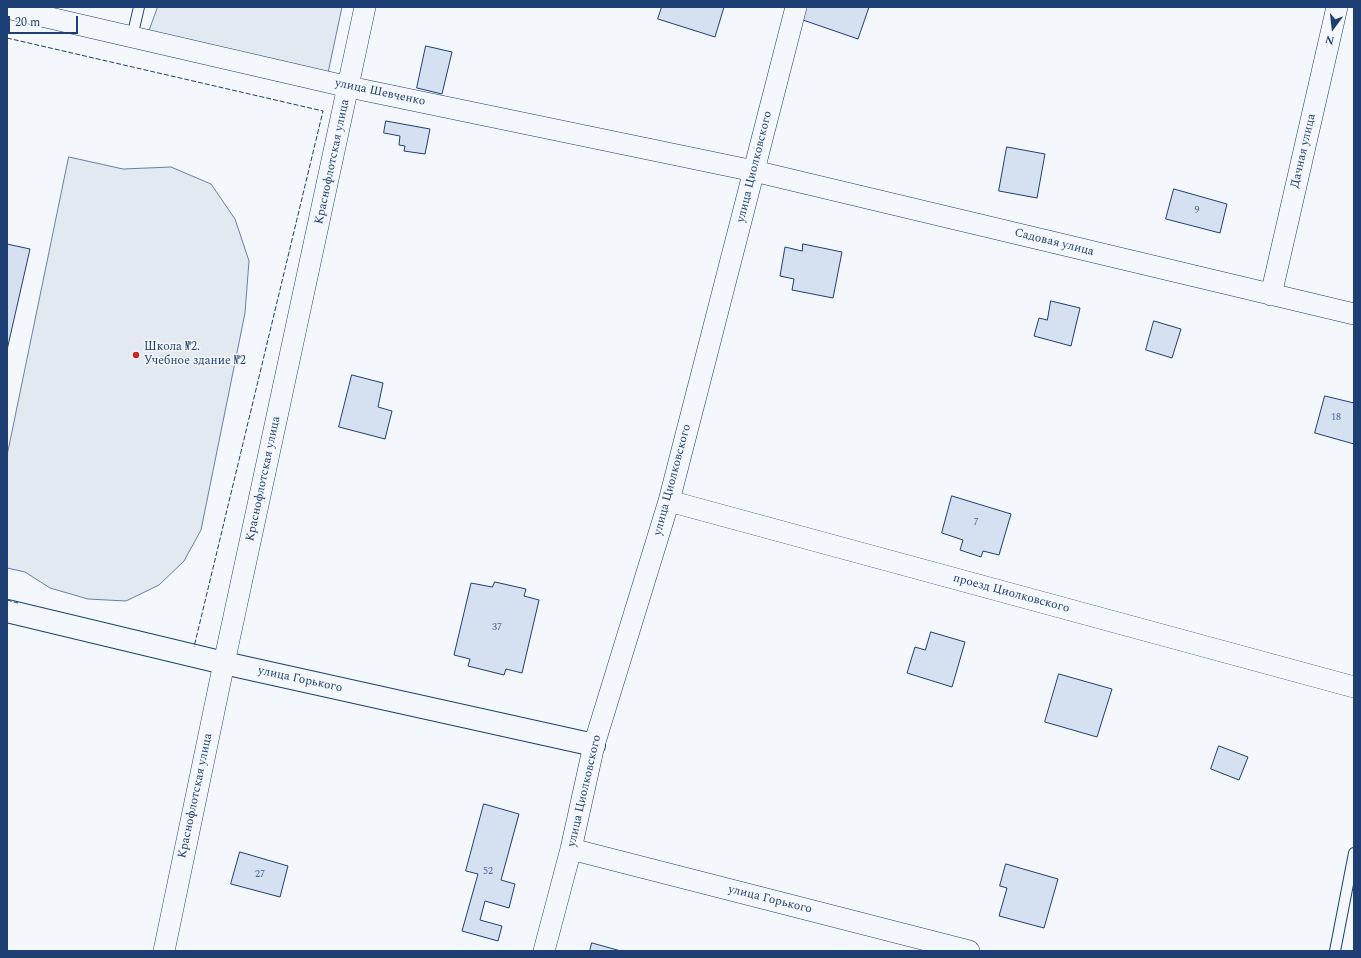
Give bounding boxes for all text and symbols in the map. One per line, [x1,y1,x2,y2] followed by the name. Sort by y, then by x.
[10,8,80,34] scale bar
[1313,8,1353,48] north arrow
[15,13,40,32] text: 20 m
[1323,31,1336,49] text: N
[333,76,427,110] street label: улица Шевченко
[313,98,353,226] street label: Краснофлотская улица
[734,110,776,224] street label: улица Циолковского
[1288,112,1320,190] street label: Дачная улица
[1195,205,1199,217] house number: 9
[1013,226,1095,260] street label: Садовая улица
[144,341,246,369] place label: Школа №2. Учебное здание №2
[131,350,141,360] marker: Школа №2. Учебное здание №2
[1331,412,1341,424] house number: 18
[244,415,284,543] street label: Краснофлотская улица
[651,423,695,537] street label: улица Циолковского
[974,517,978,529] house number: 7
[951,572,1071,616] street label: проезд Циолковского
[492,622,502,634] house number: 37
[256,664,344,696] street label: улица Горького
[176,732,216,860] street label: Краснофлотская улица
[565,734,605,848] street label: улица Циолковского
[483,866,493,878] house number: 52
[255,869,265,881] house number: 27
[727,883,813,917] street label: улица Горького

